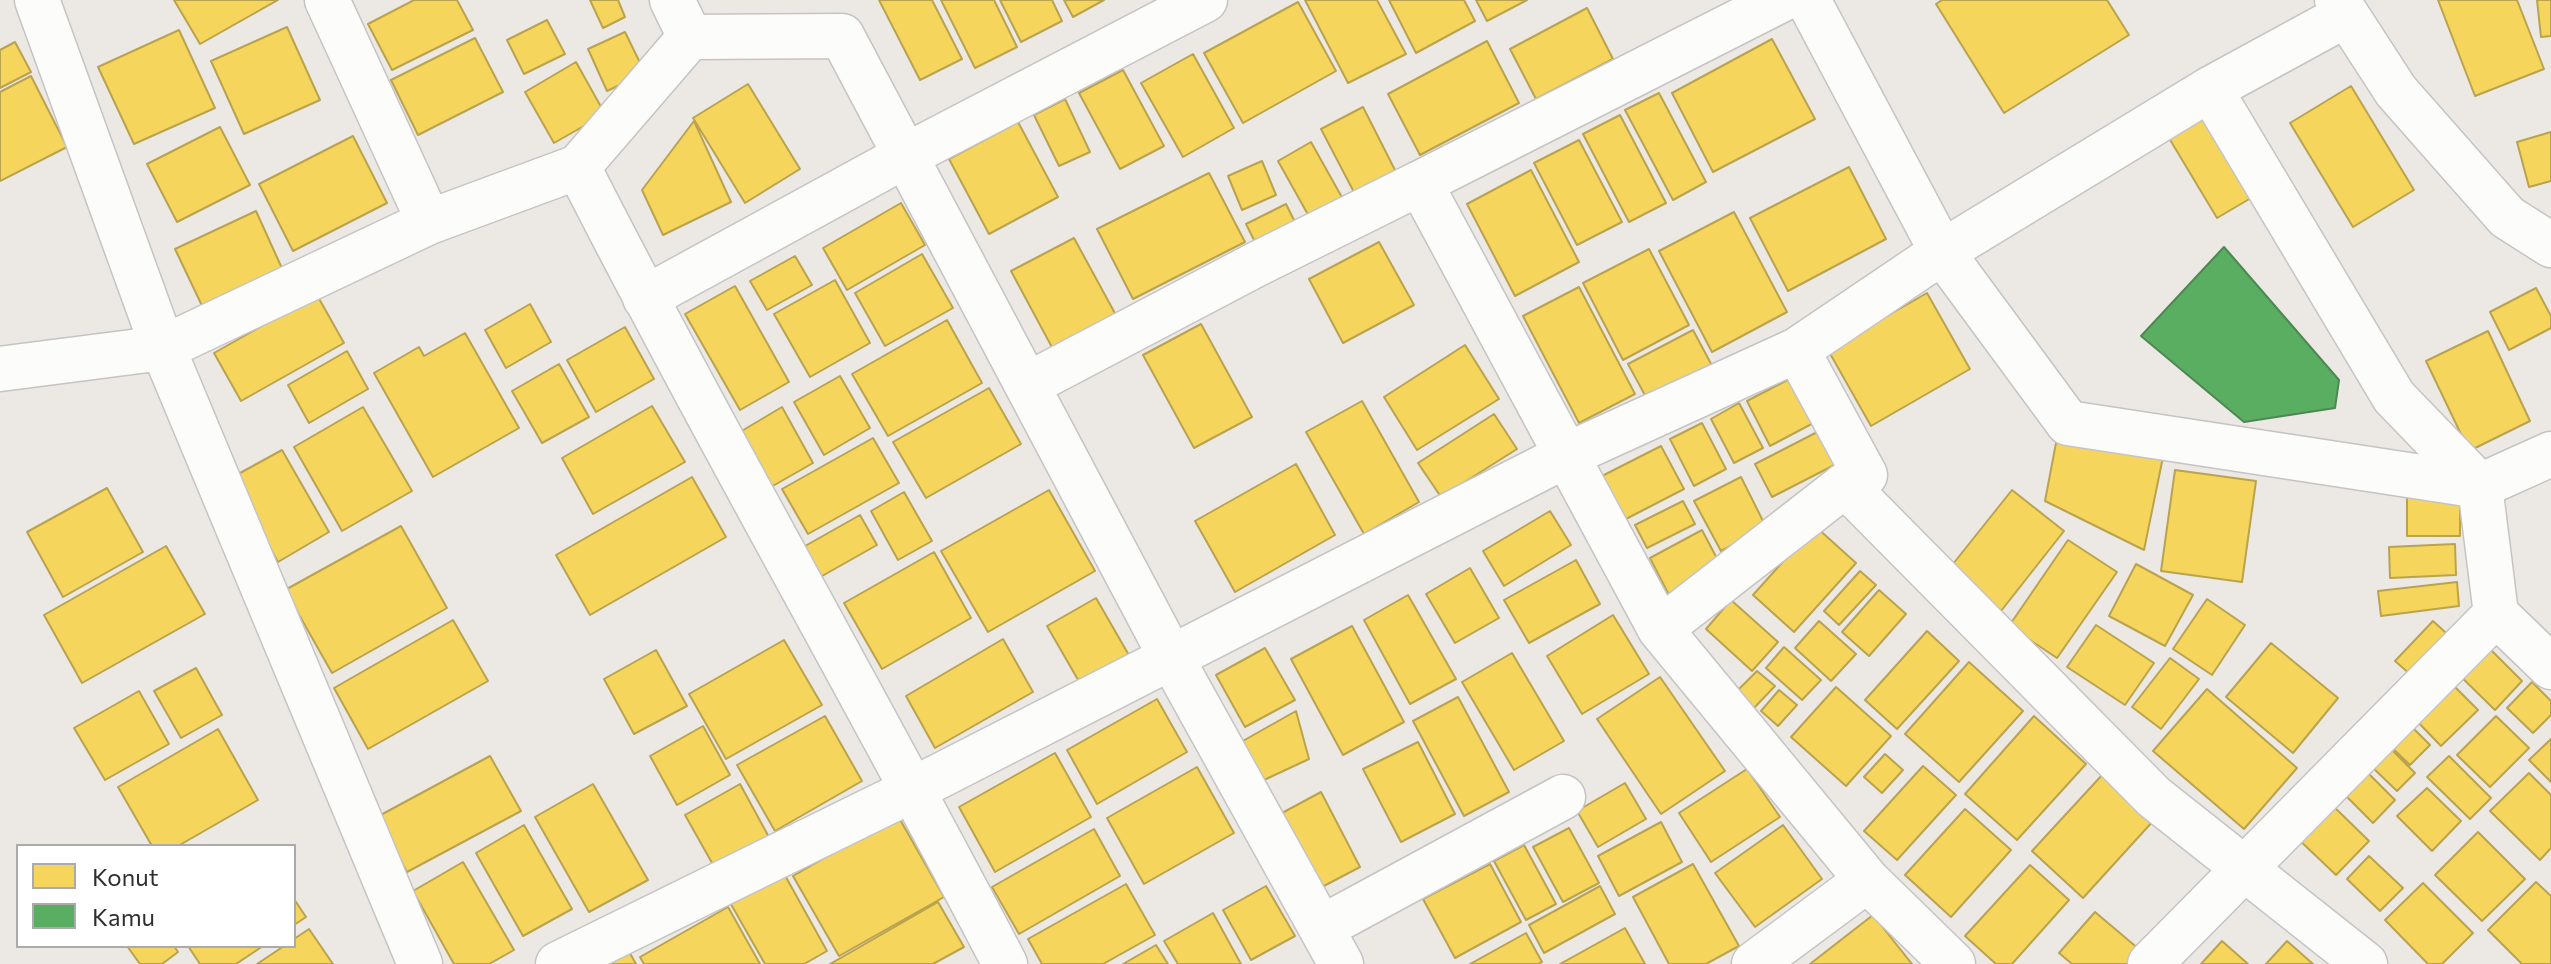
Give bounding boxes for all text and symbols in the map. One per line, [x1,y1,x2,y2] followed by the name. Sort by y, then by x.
[16,844,296,948] legend
[92,862,159,891] text: Konut
[92,902,155,931] text: Kamu

